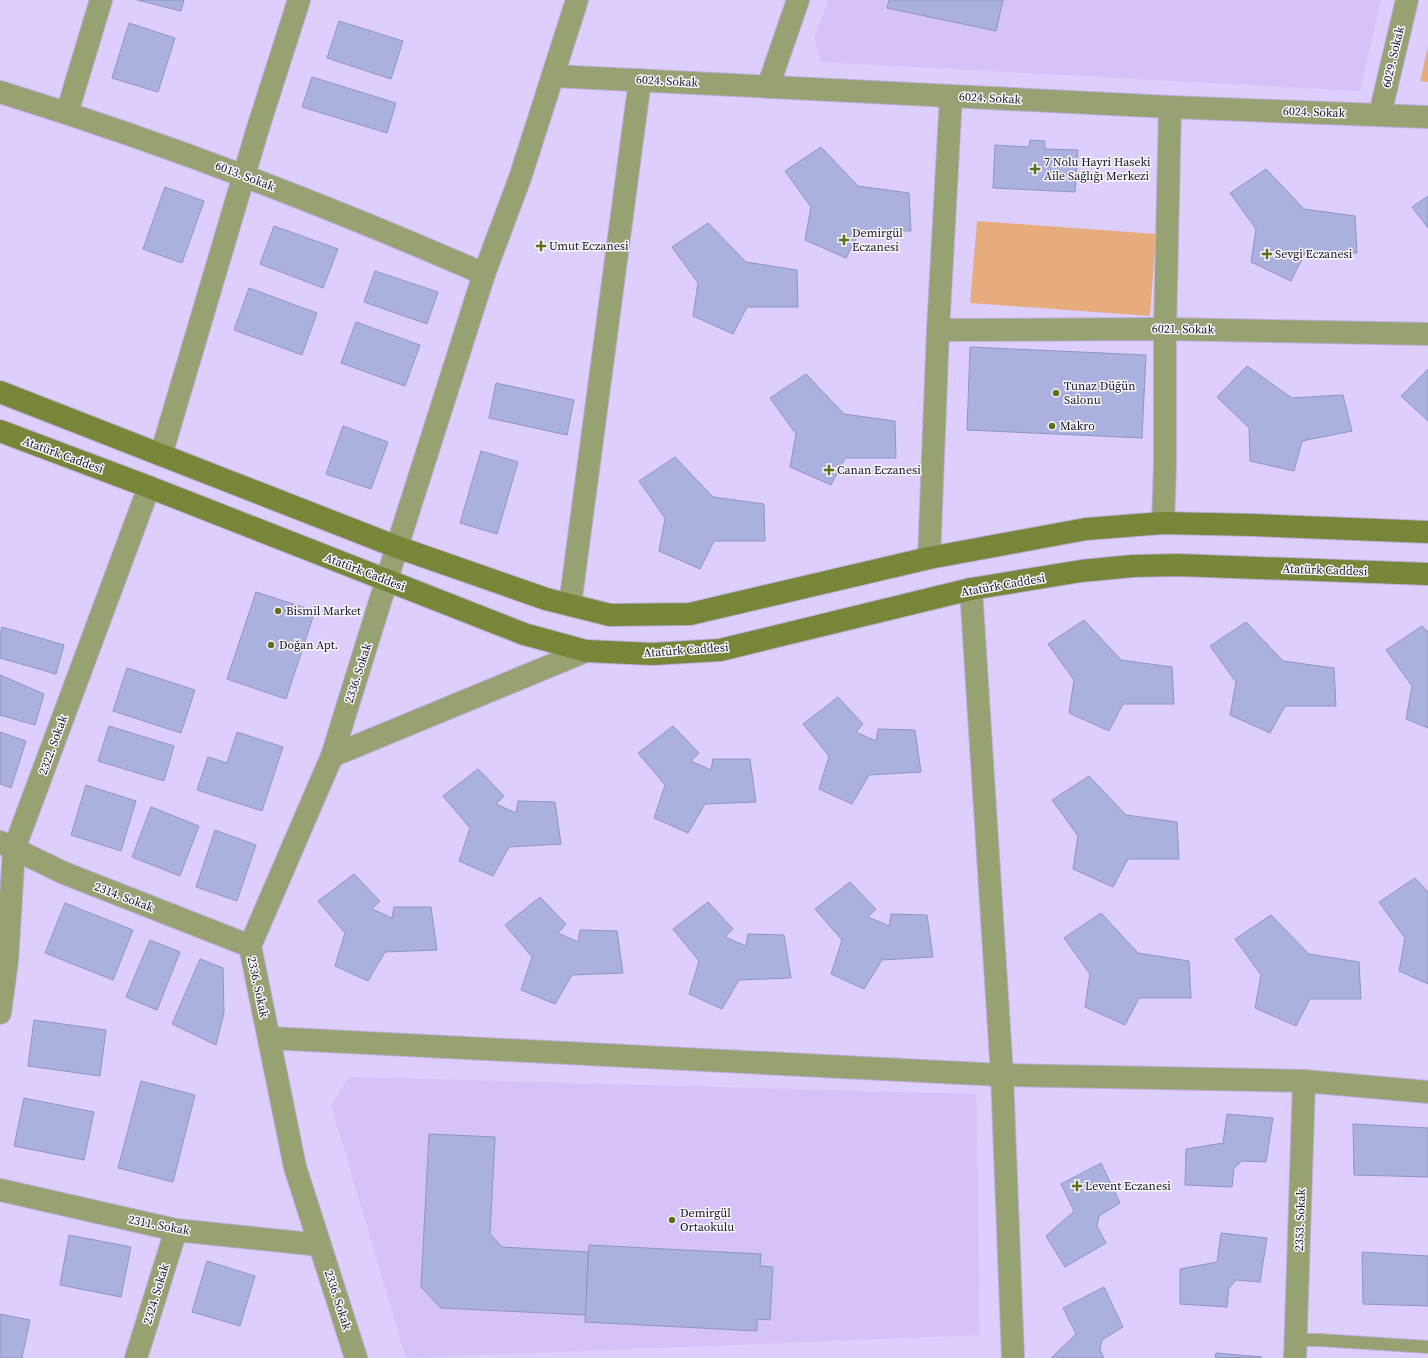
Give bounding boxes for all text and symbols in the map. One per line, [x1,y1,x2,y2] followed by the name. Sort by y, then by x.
[1378,24,1408,89] street label: 6029. Sokak
[635,71,699,91] street label: 6024. Sokak
[958,88,1022,108] street label: 6024. Sokak
[1283,103,1346,121] street label: 6024. Sokak
[1044,154,1151,184] place label: 7 Nolu Hayri Haseki Aile Sağlığı Merkezi
[213,157,277,195] street label: 6013. Sokak
[1029,163,1041,175] marker: 7 Nolu Hayri Haseki Aile Sağlığı Merkezi
[852,225,903,255] place label: Demirgül Eczanesi
[839,235,849,245] marker: Demirgül Eczanesi
[549,238,629,254] place label: Umut Eczanesi
[536,241,546,251] marker: Umut Eczanesi
[1275,246,1353,262] place label: Sevgi Eczanesi
[1262,249,1272,259] marker: Sevgi Eczanesi
[1152,320,1215,338] street label: 6021. Sokak
[1064,378,1136,408] place label: Tunaz Düğün Salonu
[1051,388,1061,398] marker: Tunaz Düğün Salonu
[1060,418,1095,434] place label: Makro
[1047,421,1057,431] marker: Makro
[20,433,106,477] street label: Atatürk Caddesi
[837,462,921,478] place label: Canan Eczanesi
[824,465,834,475] marker: Canan Eczanesi
[322,549,408,595] street label: Atatürk Caddesi
[1282,561,1368,579] street label: Atatürk Caddesi
[960,570,1047,600] street label: Atatürk Caddesi
[286,603,361,619] place label: Bismil Market
[273,606,283,616] marker: Bismil Market
[279,637,338,653] place label: Doğan Apt.
[643,639,729,661] street label: Atatürk Caddesi
[266,640,276,650] marker: Doğan Apt.
[341,641,375,705] street label: 2336. Sokak
[35,713,71,777] street label: 2322. Sokak
[92,878,156,916] street label: 2314. Sokak
[244,955,272,1020] street label: 2336. Sokak
[1085,1178,1171,1194] place label: Levent Eczanesi
[1072,1181,1082,1191] marker: Levent Eczanesi
[1291,1188,1309,1251] street label: 2353. Sokak
[680,1205,734,1235] place label: Demirgül Ortaokulu
[127,1211,192,1239] street label: 2311. Sokak
[667,1215,677,1225] marker: Demirgül Ortaokulu
[139,1261,173,1326] street label: 2324. Sokak
[321,1268,355,1332] street label: 2336. Sokak

